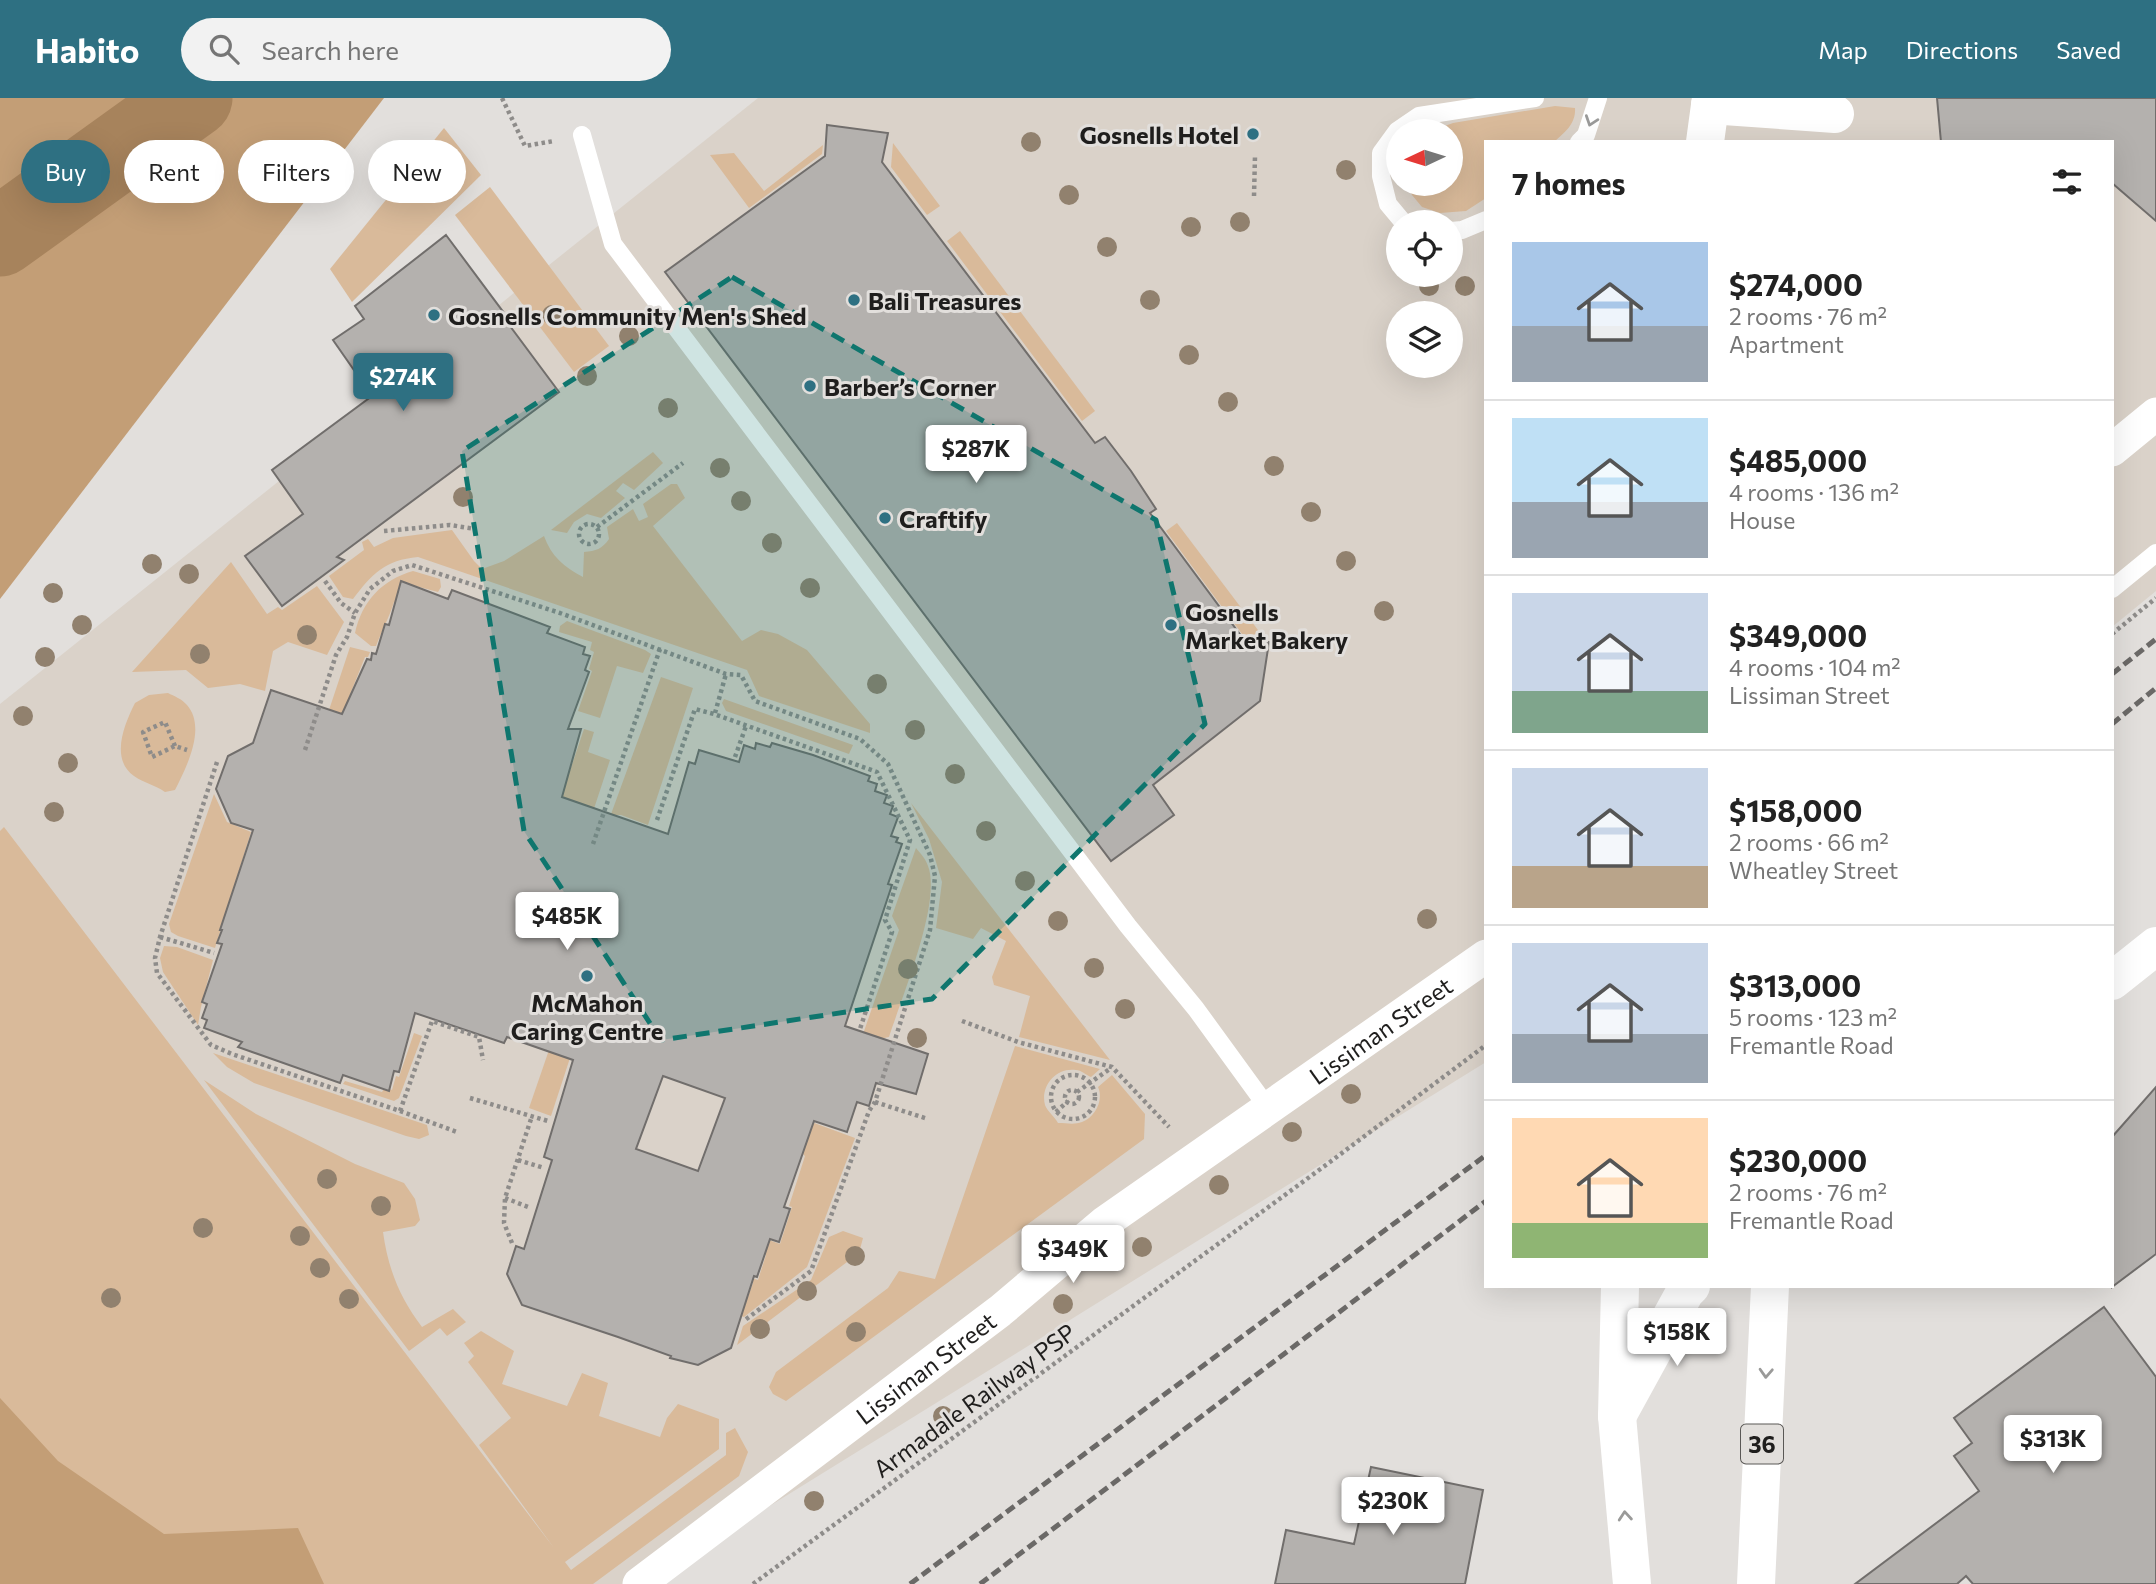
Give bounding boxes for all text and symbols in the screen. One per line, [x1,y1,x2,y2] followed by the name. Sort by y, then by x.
[181,18,671,81] search box
[35,29,139,70] text: Habito
[205,30,243,68] icon: search
[261,34,399,65] text: Search here
[1818,35,1868,64] text: Map
[1906,35,2018,64] text: Directions
[2056,35,2121,64] text: Saved
[1585,114,1599,127] one-way arrow
[1386,119,1463,196] north arrow
[1386,119,1463,378] map controls
[1079,120,1239,149] place label: Gosnells Hotel
[1245,126,1261,142] marker: Gosnells Hotel
[21,140,110,203] chip: Buy
[124,140,224,203] chip: Rent
[238,140,354,203] chip: Filters
[368,140,466,203] chip: New
[2048,163,2086,201] icon: filters
[1512,164,1625,201] text: 7 homes
[1386,210,1463,287] button: locate
[1729,265,1863,302] text: $274,000
[1568,270,1652,354] icon: home
[868,286,1021,315] place label: Bali Treasures
[846,292,862,308] marker: Bali Treasures
[448,301,807,330] place label: Gosnells Community Men's Shed
[1386,301,1463,378] button: layers
[1729,302,1887,330] text: 2 rooms · 76 m²
[426,307,442,323] marker: Gosnells Community Men's Shed
[1729,330,1844,358] text: Apartment
[354,354,452,413] pin: $274K
[369,362,437,390] text: $274K
[824,372,997,401] place label: Barber’s Corner
[802,378,818,394] marker: Barber’s Corner
[927,426,1025,485] pin: $287K
[942,434,1010,462] text: $287K
[1729,441,1867,478] text: $485,000
[1568,446,1652,530] icon: home
[1729,478,1899,506] text: 4 rooms · 136 m²
[899,504,987,533] place label: Craftify
[1729,506,1795,534] text: House
[877,510,893,526] marker: Craftify
[1185,597,1348,654] place label: Gosnells Market Bakery
[1729,616,1867,653] text: $349,000
[1163,617,1179,633] marker: Gosnells Market Bakery
[1568,621,1652,705] icon: home
[1729,653,1901,681] text: 4 rooms · 104 m²
[1729,681,1890,709] text: Lissiman Street
[1729,791,1862,828] text: $158,000
[1568,796,1652,880] icon: home
[1729,828,1889,856] text: 2 rooms · 66 m²
[1729,856,1898,884] text: Wheatley Street
[518,892,616,952] pin: $485K
[531,901,603,929] text: $485K
[1729,966,1861,1003] text: $313,000
[579,968,595,984] marker: McMahon Caring Centre
[1303,970,1458,1090] street label: Lissiman Street
[1568,971,1652,1055] icon: home
[511,988,663,1045] place label: McMahon Caring Centre
[1729,1003,1897,1031] text: 5 rooms · 123 m²
[1729,1031,1894,1059] text: Fremantle Road
[1729,1141,1867,1178] text: $230,000
[1568,1146,1652,1230] icon: home
[1729,1178,1887,1206] text: 2 rooms · 76 m²
[1729,1206,1894,1234] text: Fremantle Road
[1024,1226,1122,1285] pin: $349K
[1038,1234,1108,1262] text: $349K
[850,1305,1001,1430] street label: Lissiman Street
[1628,1308,1726,1368] pin: $158K
[867,1317,1081,1483] street label: Armadale Railway PSP
[1643,1317,1711,1345] text: $158K
[1758,1367,1773,1378] one-way arrow
[2004,1416,2102,1475] pin: $313K
[1741,1424,1783,1464] road number: 36
[2020,1424,2086,1452] text: $313K
[1344,1478,1442,1537] pin: $230K
[1357,1486,1429,1514] text: $230K
[1618,1510,1633,1522] one-way arrow

